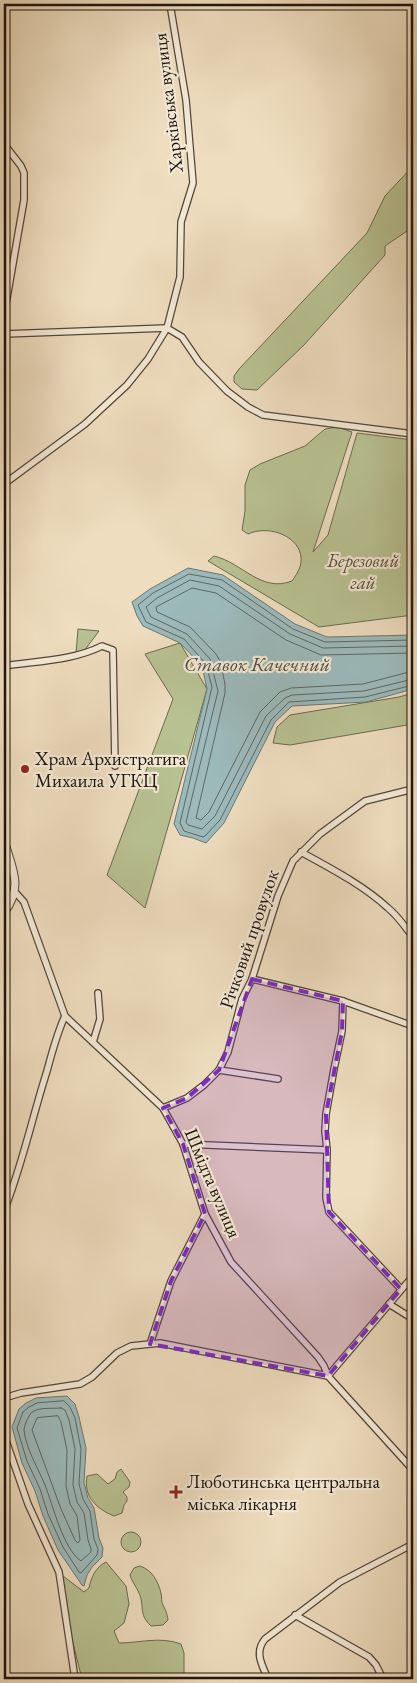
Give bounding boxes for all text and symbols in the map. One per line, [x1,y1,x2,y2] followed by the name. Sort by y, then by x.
[147,31,189,175] street label: Харківська вулиця
[326,548,399,595] park label: Березовий гай
[184,651,330,677] water label: Ставок Качечний
[34,746,187,793] place label: Храм Архистратига Михаила УГКЦ
[19,763,31,775] marker: Храм Архистратига Михаила УГКЦ
[213,866,285,1012] street label: Річковий провулок
[179,1124,248,1242] street label: Шмідта вулиця
[187,1469,381,1516] place label: Люботинська центральна міська лікарня
[169,1485,183,1499] marker: Люботинська центральна міська лікарня

